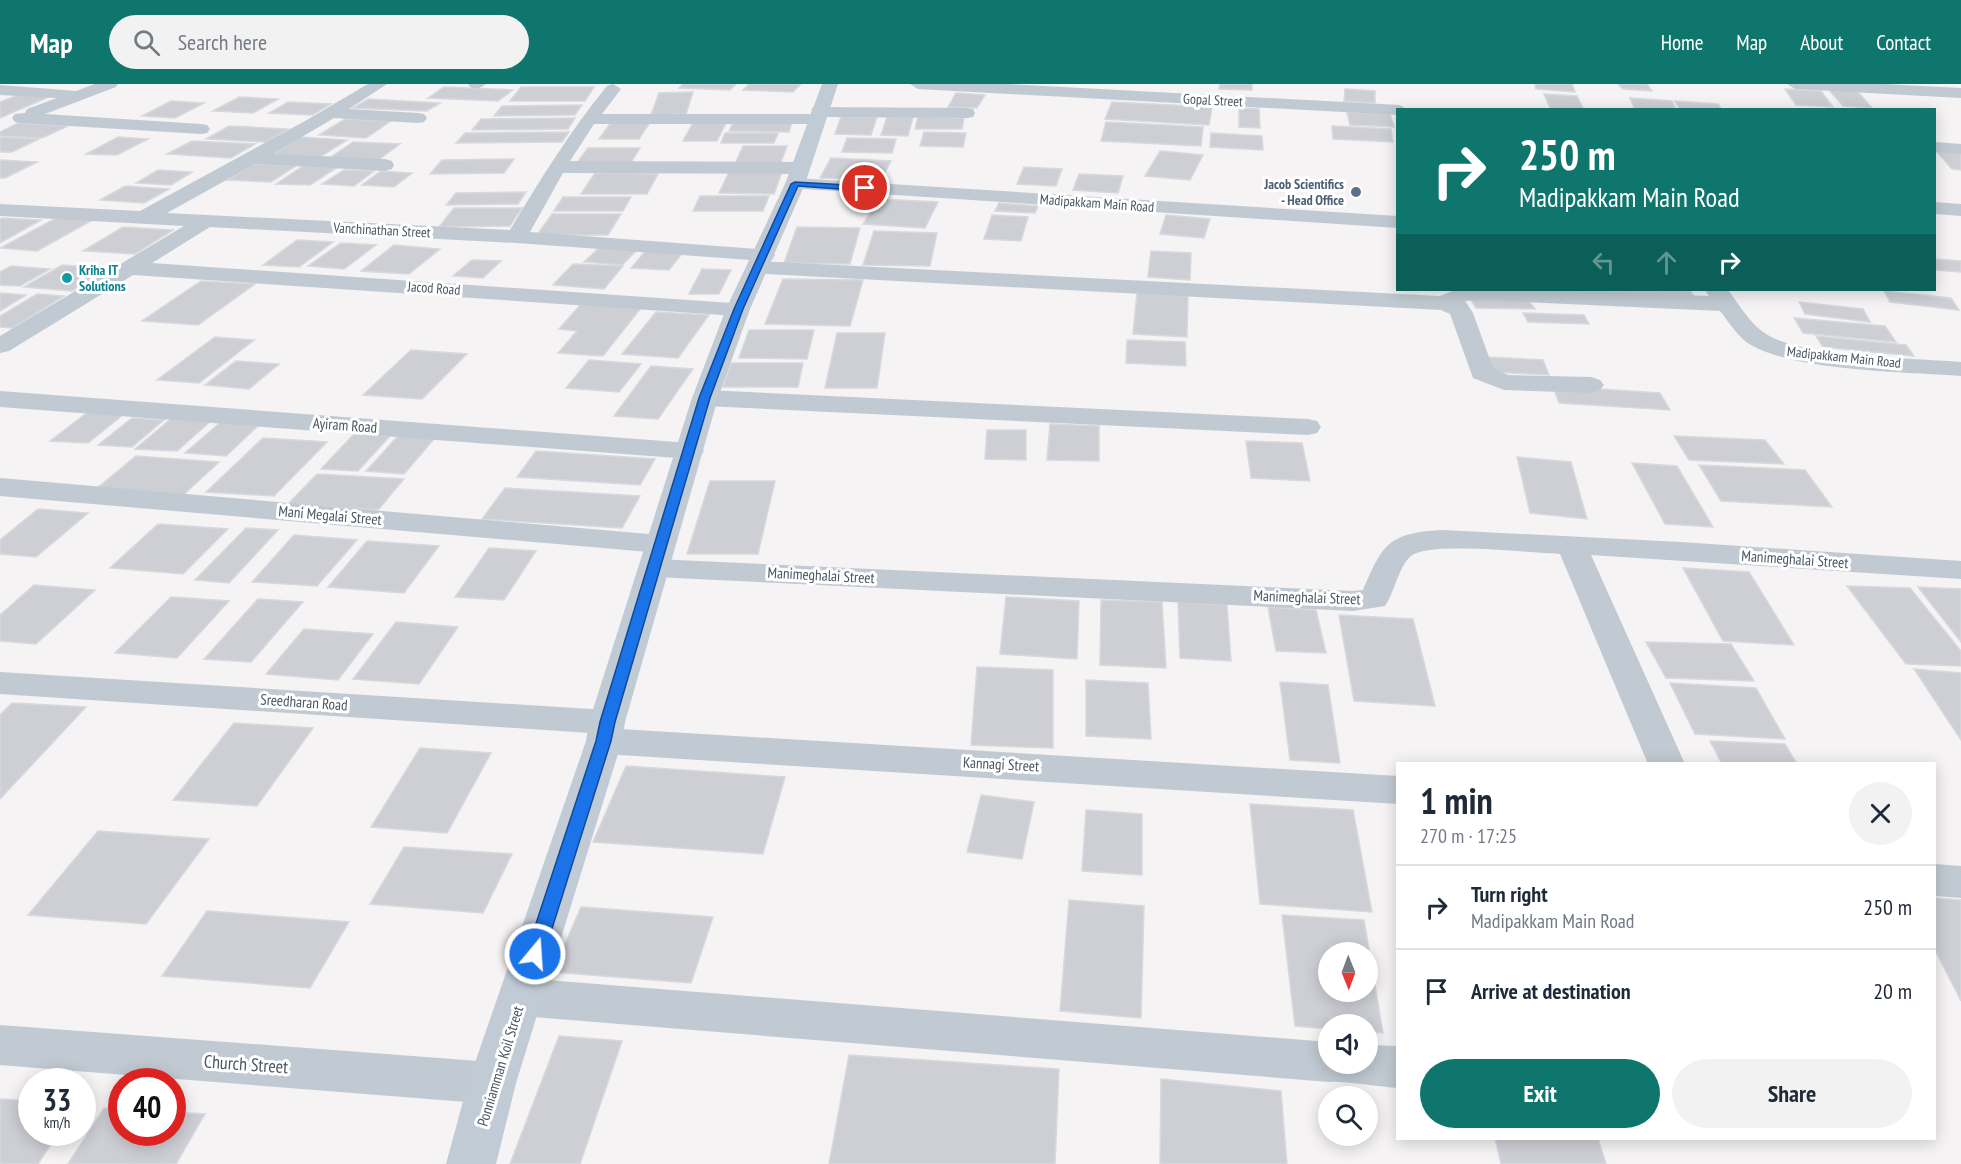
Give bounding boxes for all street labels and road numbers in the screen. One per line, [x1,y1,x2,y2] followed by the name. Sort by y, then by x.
[1183,89,1243,111] street label: Gopal Street
[1039,190,1155,216] street label: Madipakkam Main Road
[332,218,431,242] street label: Vanchinathan Street
[406,277,461,299] street label: Jacod Road
[1786,342,1902,372] street label: Madipakkam Main Road
[312,413,378,437] street label: Ayiram Road
[278,501,382,529] street label: Mani Megalai Street
[1741,546,1849,572] street label: Manimeghalai Street
[767,563,875,587] street label: Manimeghalai Street
[1253,586,1361,608] street label: Manimeghalai Street
[260,689,348,715] street label: Sreedharan Road
[962,753,1040,775] street label: Kannagi Street
[473,1004,527,1128] street label: Ponniamman Koil Street
[203,1050,289,1078] street label: Church Street

